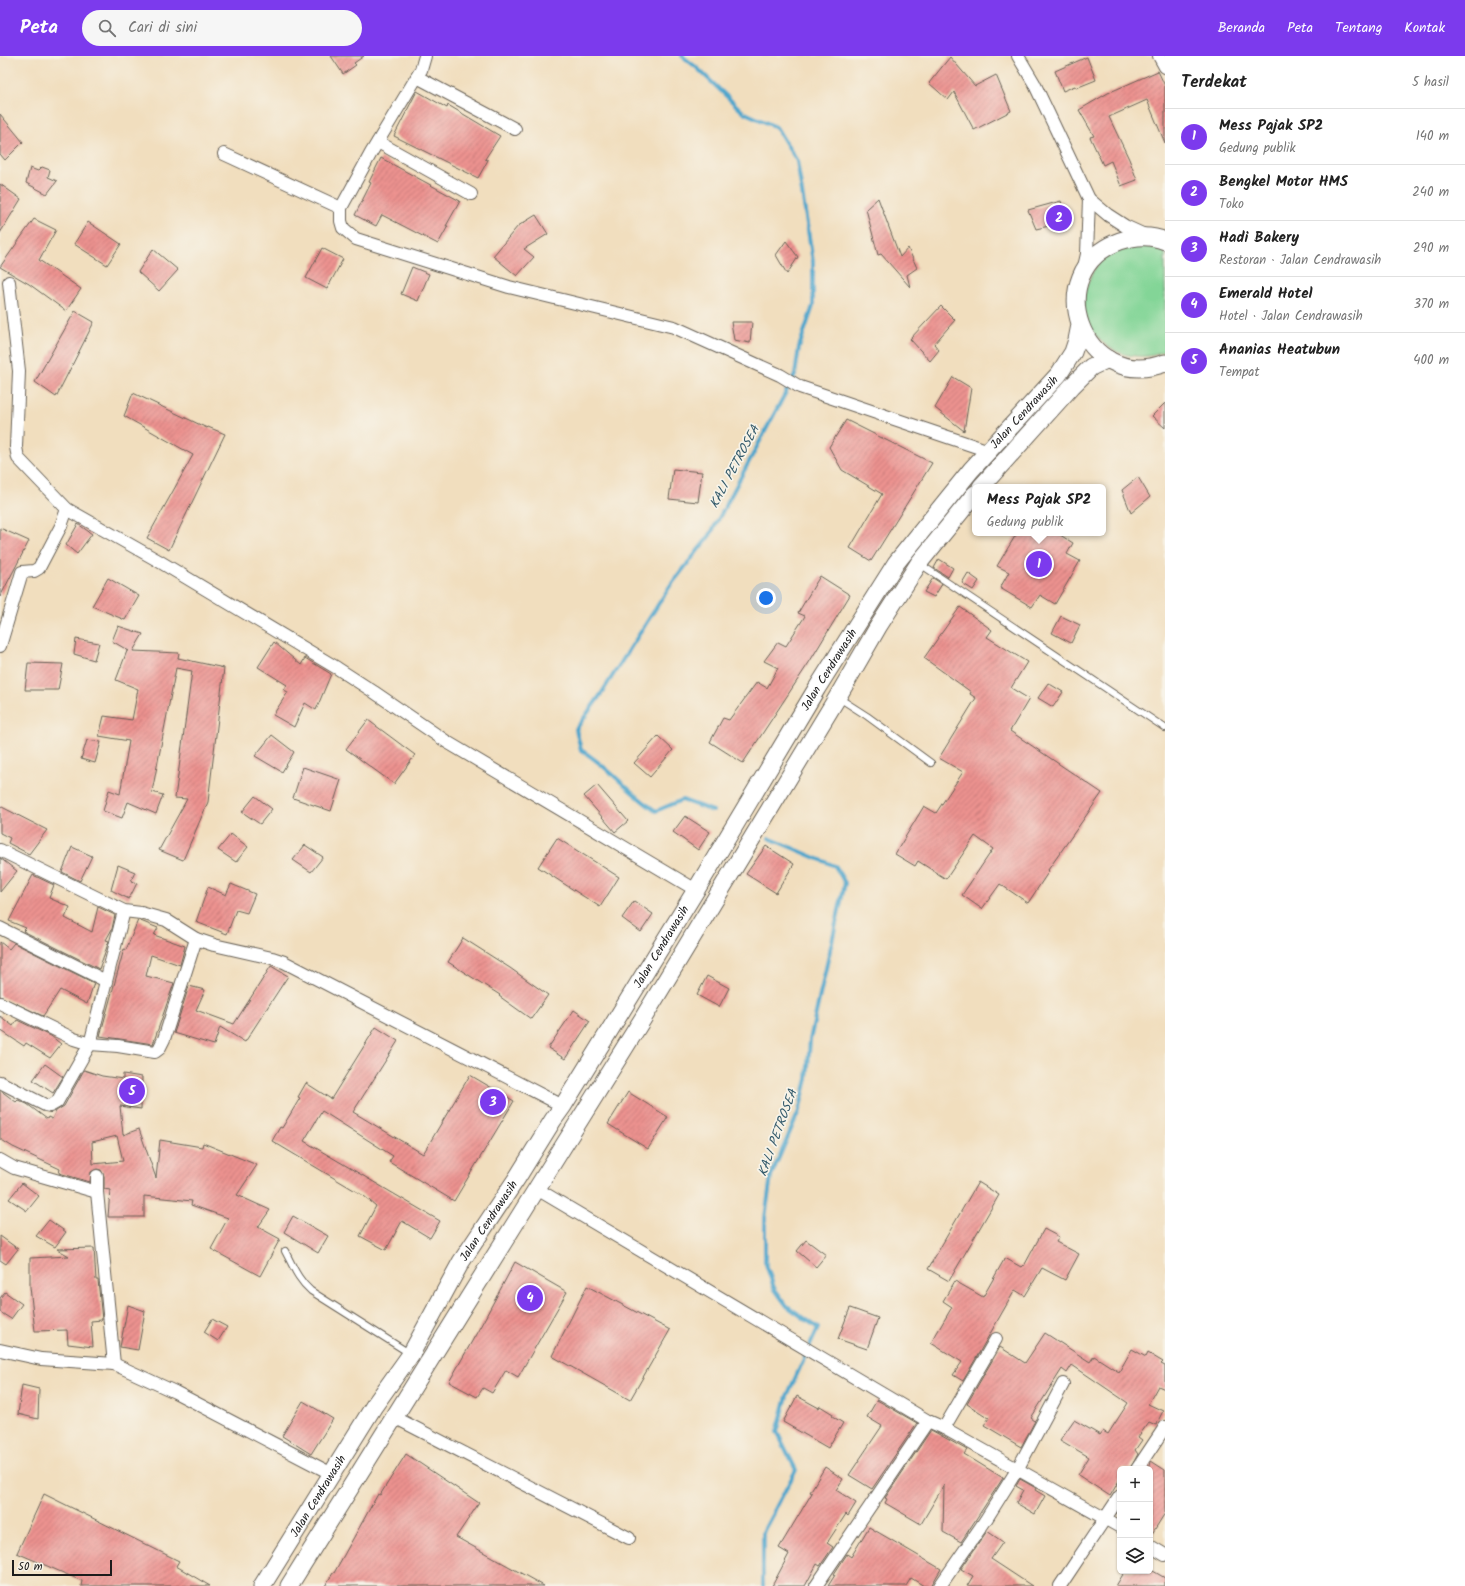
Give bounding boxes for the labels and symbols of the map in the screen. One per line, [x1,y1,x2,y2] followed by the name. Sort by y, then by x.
[1046,203,1072,233] pin: 2
[985,371,1063,453] street label: Jalan Cendrawasih
[704,421,766,512] water label: KALI PETROSEA
[1026,549,1052,579] pin: 1
[756,588,776,608] your location
[796,625,862,714] street label: Jalan Cendrawasih
[628,902,694,992] street label: Jalan Cendrawasih
[119,1076,145,1106] pin: 5
[752,1085,804,1180] water label: KALI PETROSEA
[480,1087,506,1117] pin: 3
[455,1177,522,1265] street label: Jalan Cendrawasih
[517,1283,543,1313] pin: 4
[285,1451,351,1541] street label: Jalan Cendrawasih
[12,1558,112,1577] scale bar

